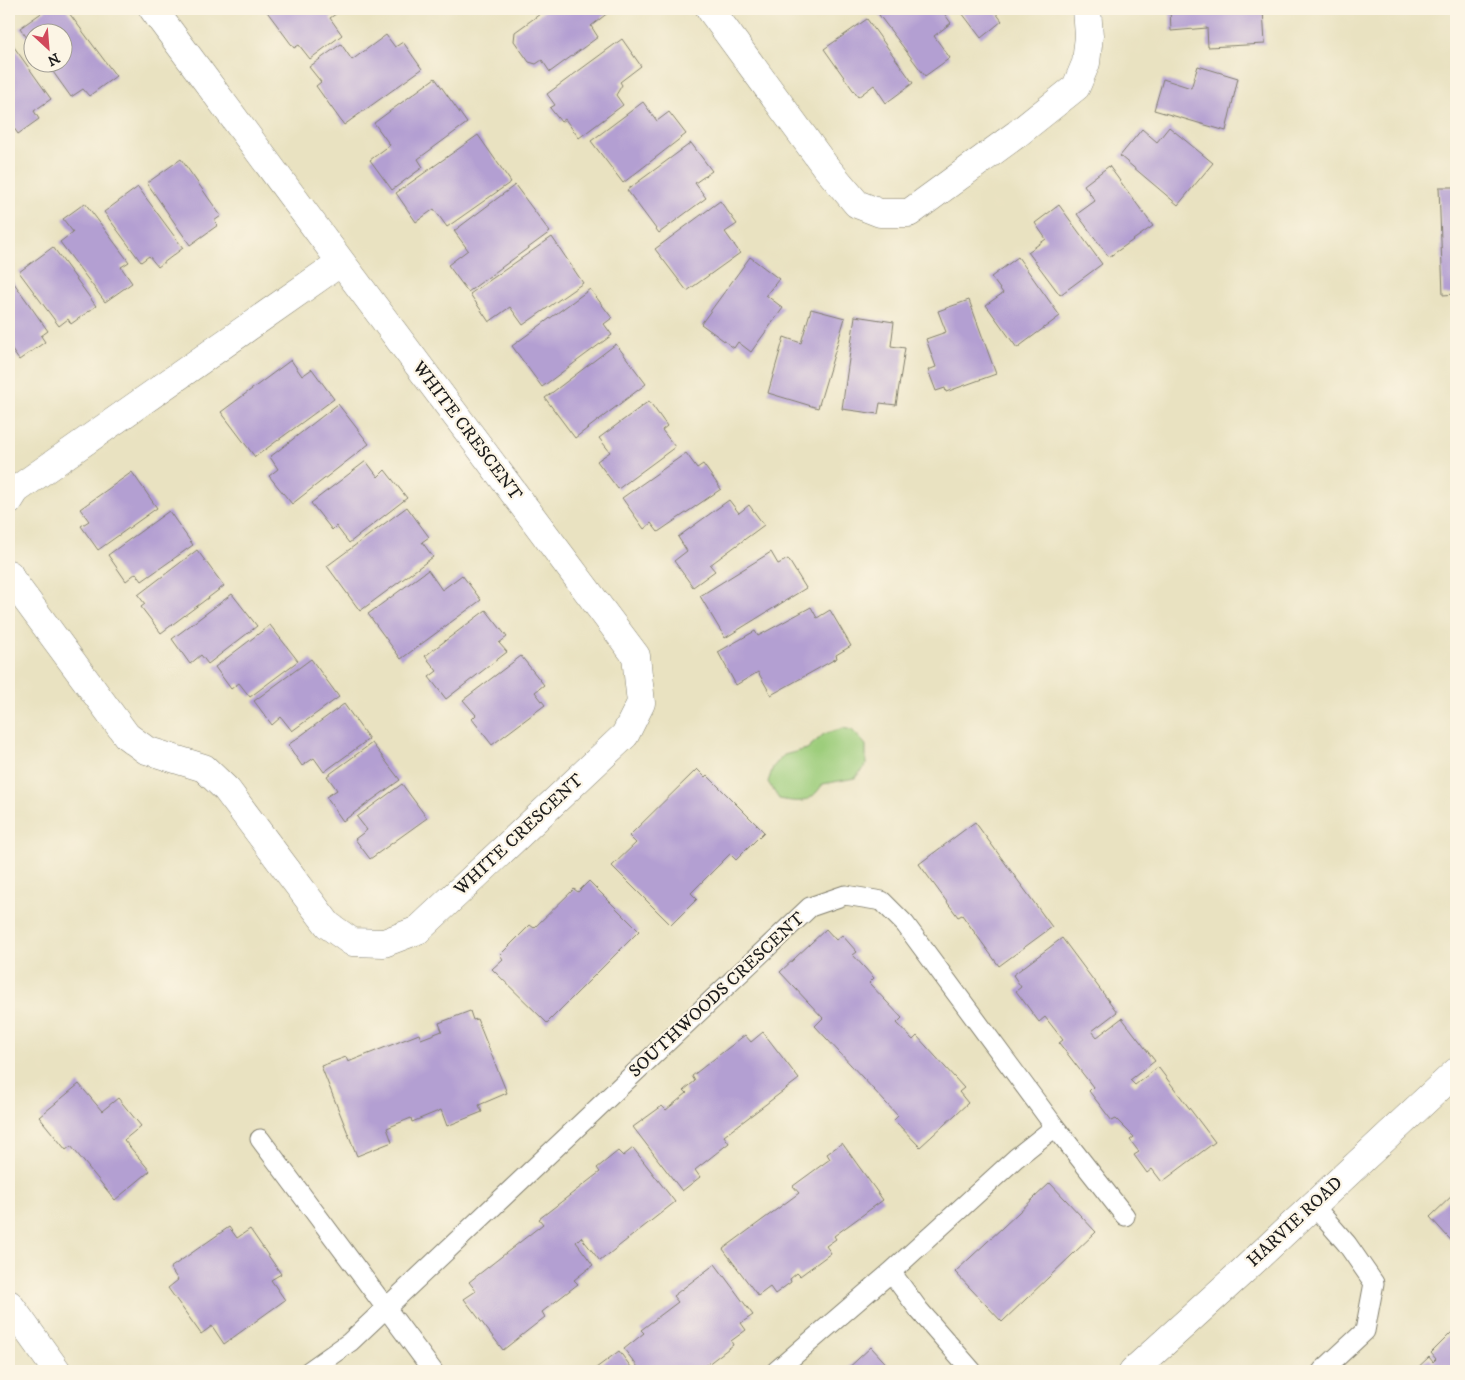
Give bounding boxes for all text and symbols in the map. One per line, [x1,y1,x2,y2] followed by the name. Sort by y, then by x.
[22,22,72,72] north arrow
[44,48,62,70] text: N
[407,356,527,505] street label: WHITE CRESCENT
[449,769,588,901] street label: WHITE CRESCENT
[625,907,810,1082] street label: SOUTHWOODS CRESCENT
[1243,1172,1347,1272] street label: HARVIE ROAD

